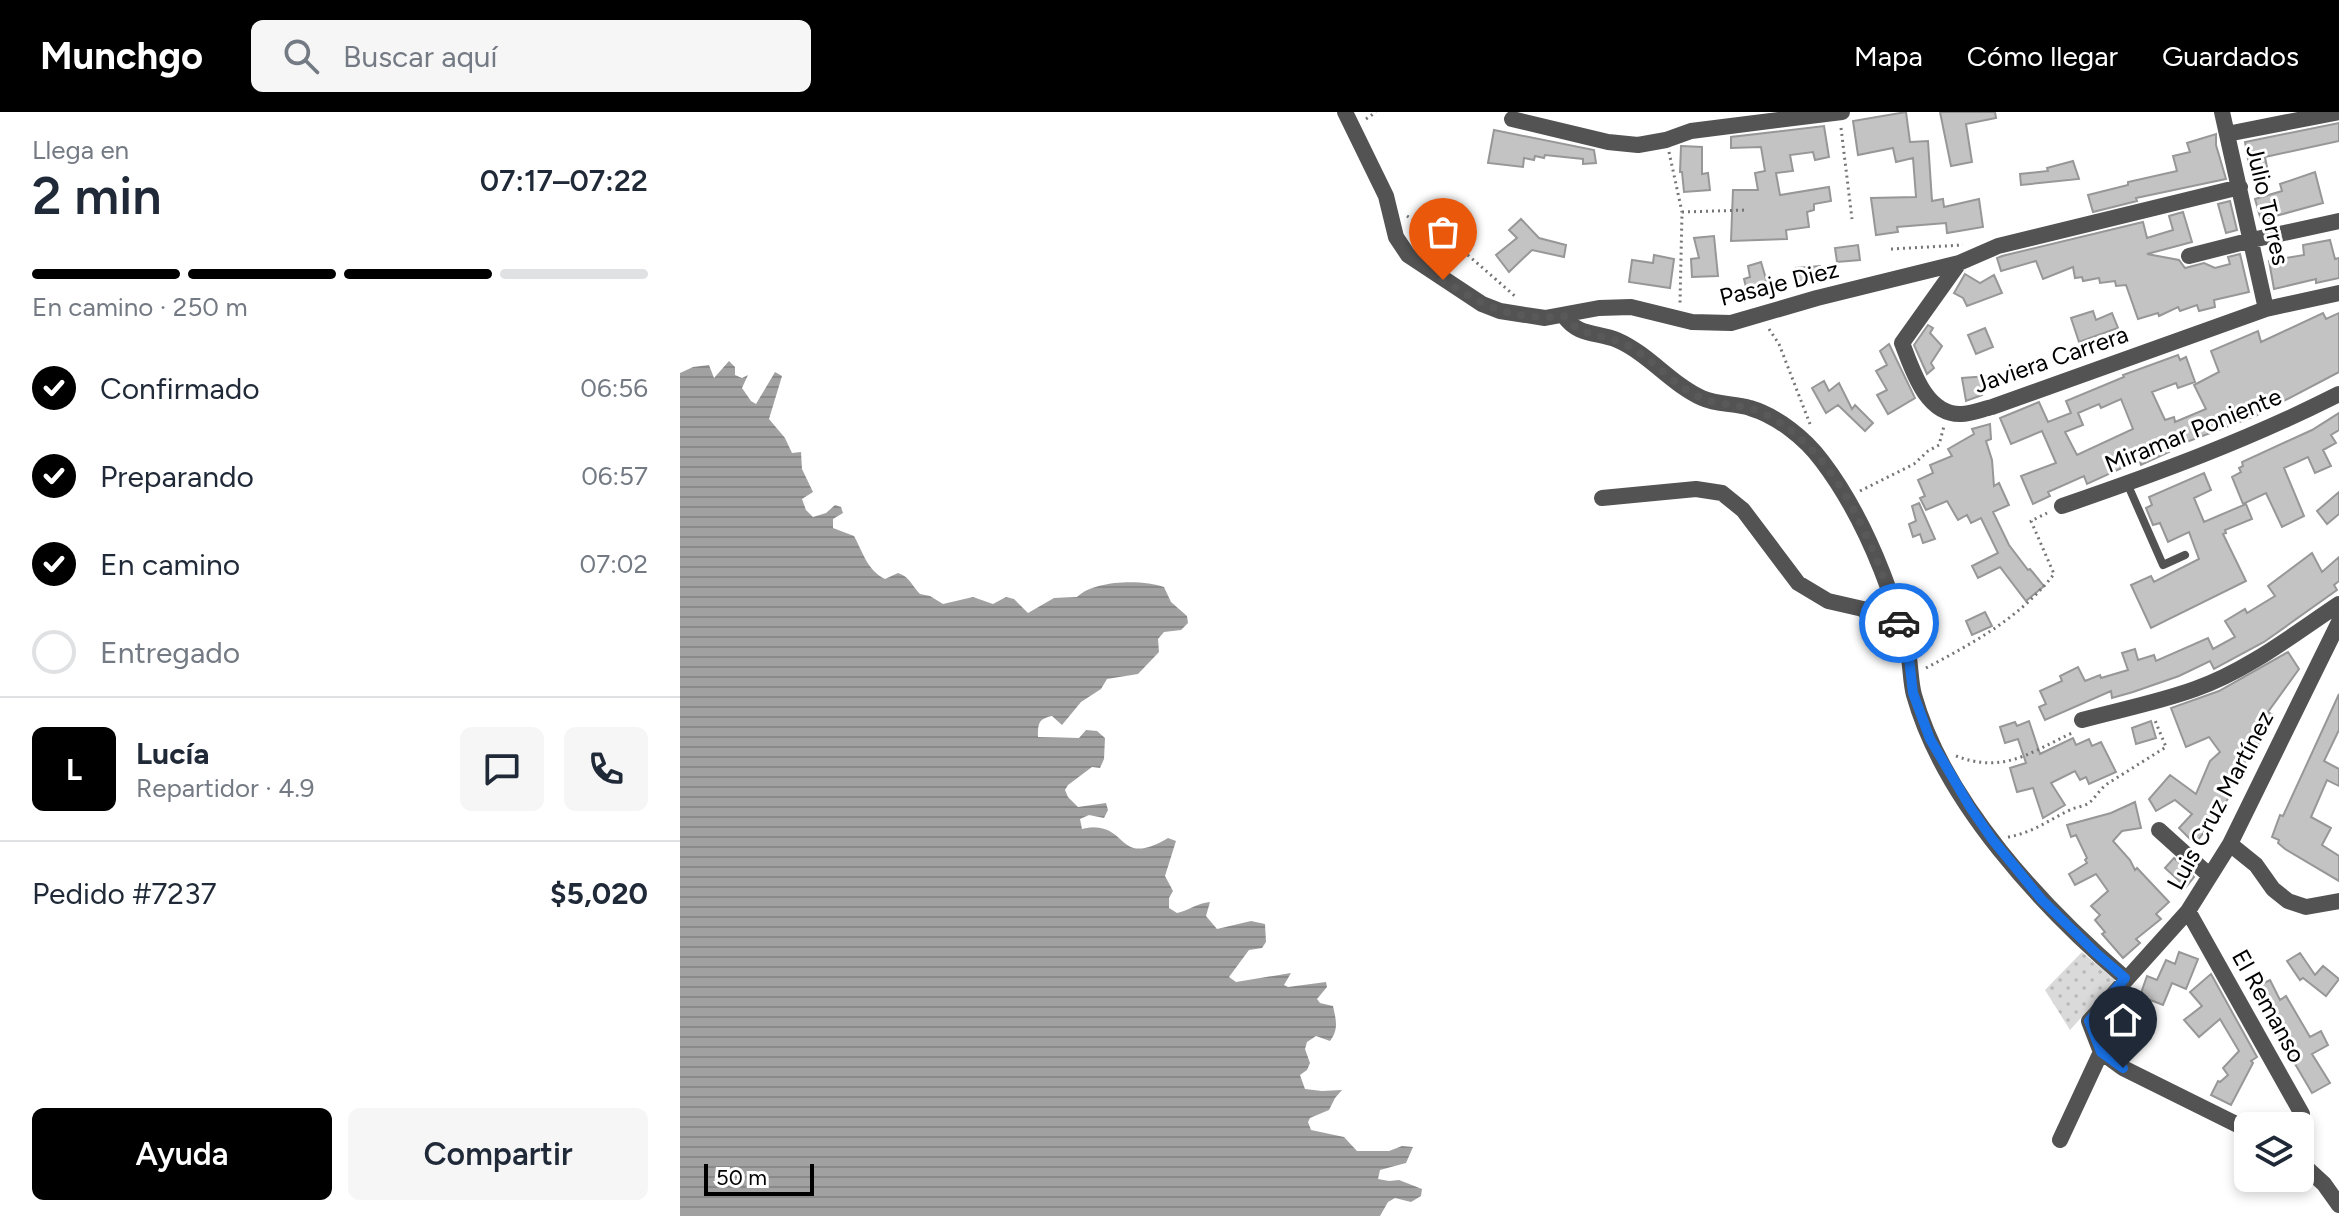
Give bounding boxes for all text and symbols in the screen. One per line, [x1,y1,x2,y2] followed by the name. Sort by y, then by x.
[251,20,811,92] search box
[40,33,203,79] text: Munchgo
[279,34,323,78] icon: search
[343,38,498,75] text: Buscar aquí
[1854,39,1923,73] text: Mapa
[1967,39,2118,73] text: Cómo llegar
[2162,39,2299,73] text: Guardados
[32,134,129,166] text: Llega en
[2240,142,2296,268] street label: Julio Torres
[480,162,648,199] text: 07:17–07:22
[32,165,161,227] text: 2 min
[1409,198,1477,280] pin
[1421,210,1465,254] icon: bag
[1716,254,1842,312] street label: Pasaje Diez
[32,291,248,323] text: En camino · 250 m
[1970,319,2132,399] street label: Javiera Carrera
[32,366,76,410] icon: check
[100,370,260,407] text: Confirmado
[580,372,648,404] text: 06:56
[2100,381,2286,479] street label: Miramar Poniente
[32,454,76,498] icon: check
[100,458,254,495] text: Preparando
[581,460,648,492] text: 06:57
[32,542,76,586] icon: check
[100,546,240,583] text: En camino
[580,548,648,580] text: 07:02
[1859,583,1939,663] courier
[1877,601,1921,645] icon: car
[100,634,240,671] text: Entregado
[2161,705,2279,895] street label: Luis Cruz Martínez
[460,727,544,811] button: chat
[564,727,648,811] button: phone
[136,735,209,772] text: Lucía
[66,751,82,788] text: L
[136,772,315,804] text: Repartidor · 4.9
[32,875,217,912] text: Pedido #7237
[550,875,648,912] text: $5,020
[2226,944,2312,1068] street label: El Remanso
[2089,986,2157,1068] pin
[2101,998,2145,1042] icon: home
[32,1108,332,1200] button: Ayuda
[348,1108,648,1200] button: Compartir
[2234,1112,2314,1192] map controls
[2234,1112,2314,1192] button: layers
[704,1160,814,1196] scale bar
[716,1164,767,1191] text: 50 m

